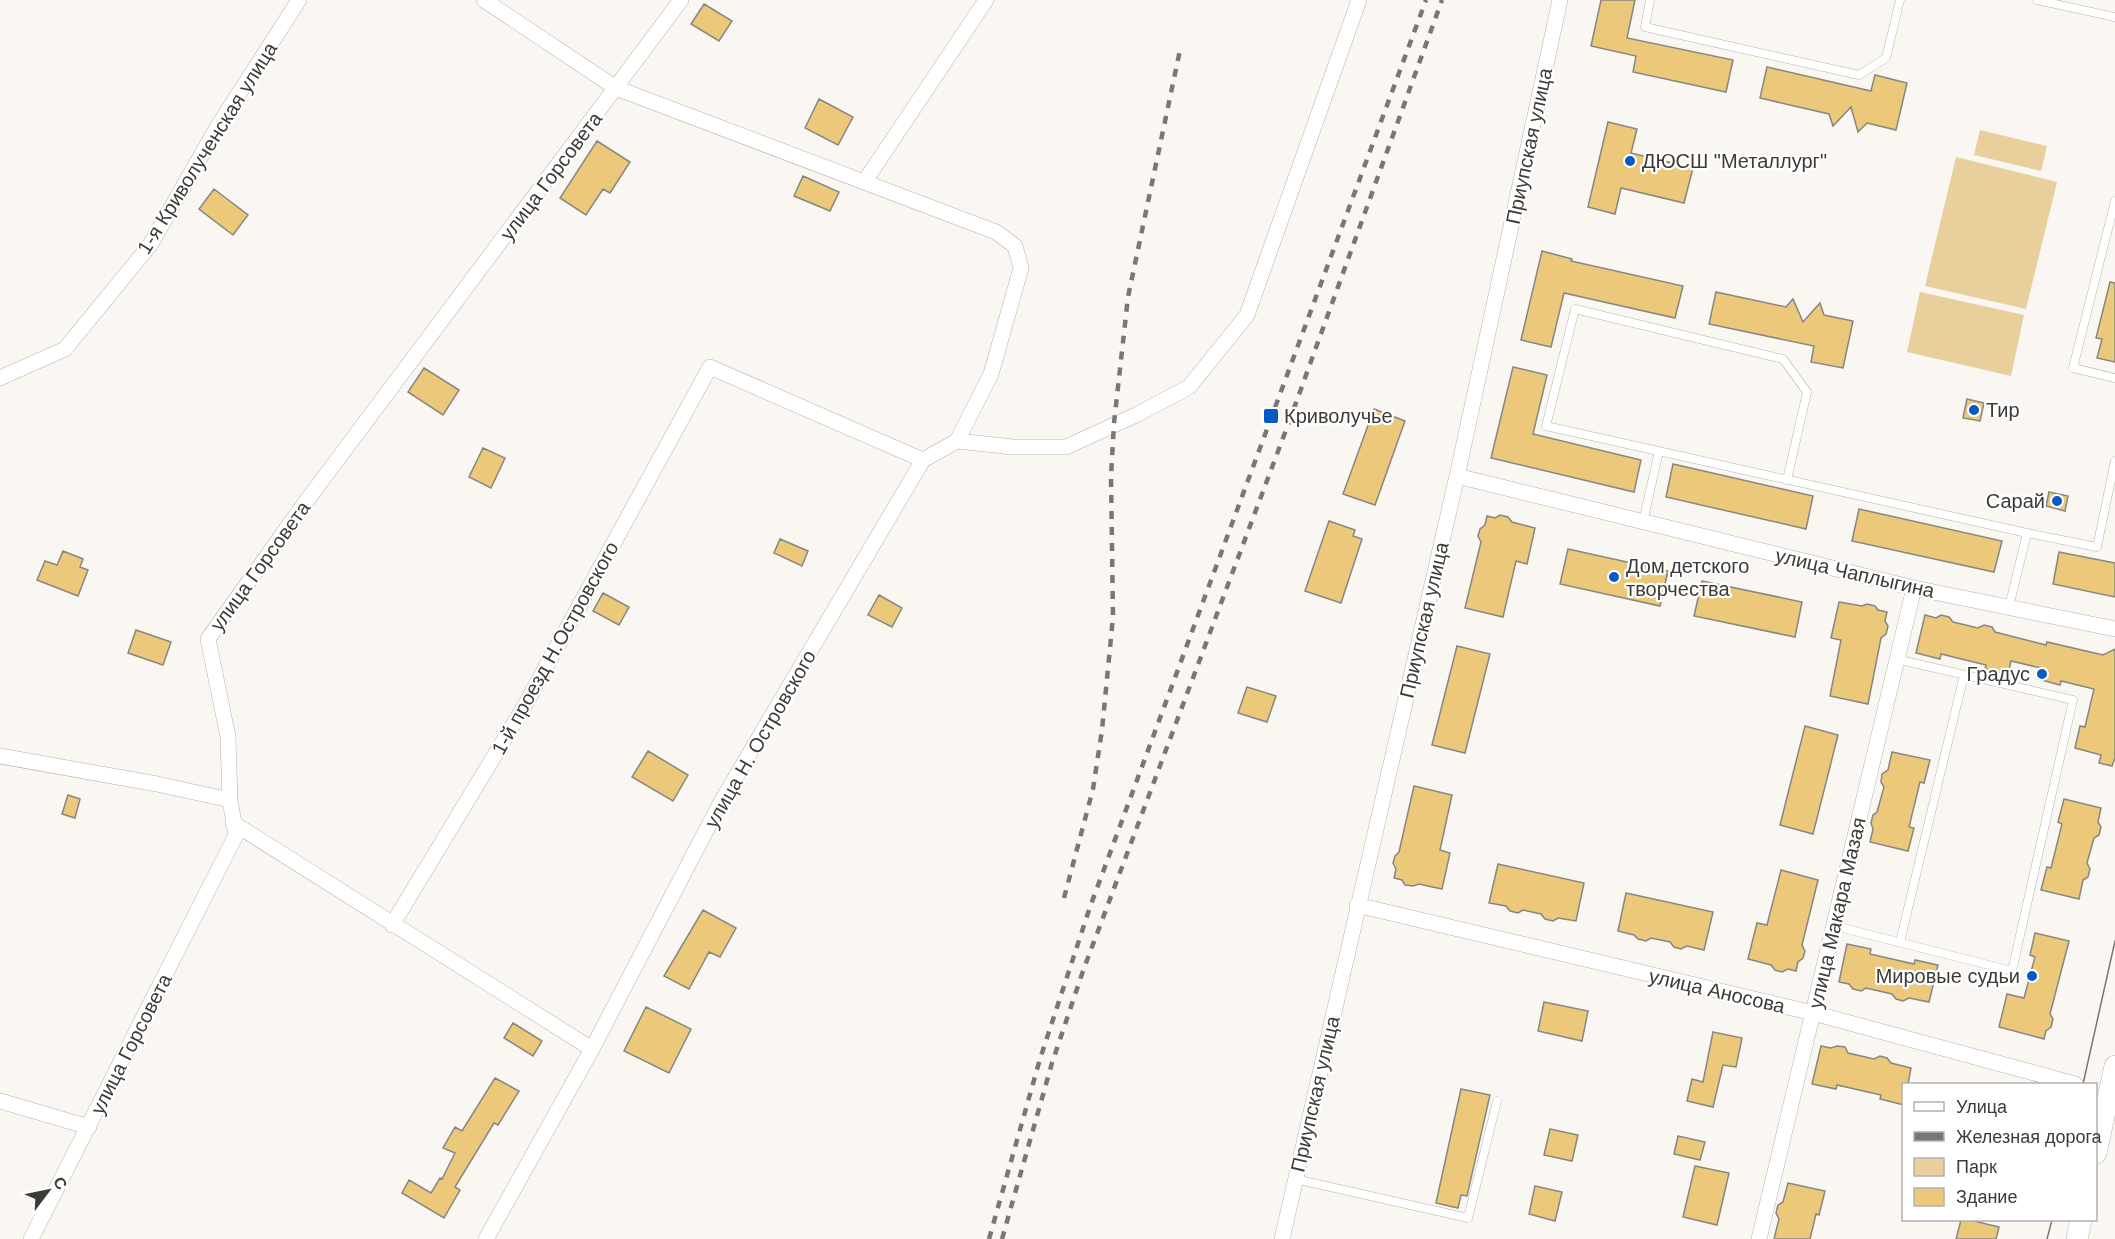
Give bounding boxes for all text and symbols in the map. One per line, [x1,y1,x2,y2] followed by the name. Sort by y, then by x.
[133,37,282,258] street label: 1-я Криволученская улица
[1502,65,1556,226] street label: Приупская улица
[496,107,607,244] street label: улица Горсовета
[1642,150,1827,172] place label: ДЮСШ "Металлург"
[1623,154,1637,168] marker: ДЮСШ "Металлург"
[1986,399,2020,421] place label: Тир
[1967,403,1981,417] marker: Тир
[1284,405,1393,427] place label: Криволучье
[1262,407,1280,425] marker: Криволучье
[1986,490,2045,512] place label: Сарай
[2050,494,2064,508] marker: Сарай
[206,496,315,635] street label: улица Горсовета
[487,538,623,758] street label: 1-й проезд Н.Островского
[1395,539,1453,700] street label: Приупская улица
[1773,544,1937,602] street label: улица Чаплыгина
[1626,555,1749,600] place label: Дом детского творчества
[1607,570,1621,584] marker: Дом детского творчества
[700,646,820,832] street label: улица Н. Островского
[1967,663,2030,685] place label: Градус
[2035,667,2049,681] marker: Градус
[1804,815,1870,1011] street label: улица Макара Мазая
[1647,965,1788,1018] street label: улица Аносова
[1876,965,2020,987] place label: Мировые судьи
[86,969,176,1118] street label: улица Горсовета
[2025,969,2039,983] marker: Мировые судьи
[1286,1013,1344,1174] street label: Приупская улица
[1902,1083,2097,1221] legend
[1956,1097,2008,1117] text: Улица
[1956,1127,2103,1147] text: Железная дорога
[1956,1157,1997,1177] text: Парк
[18,1161,78,1221] north arrow
[50,1174,71,1193] text: С
[1956,1187,2017,1207] text: Здание

